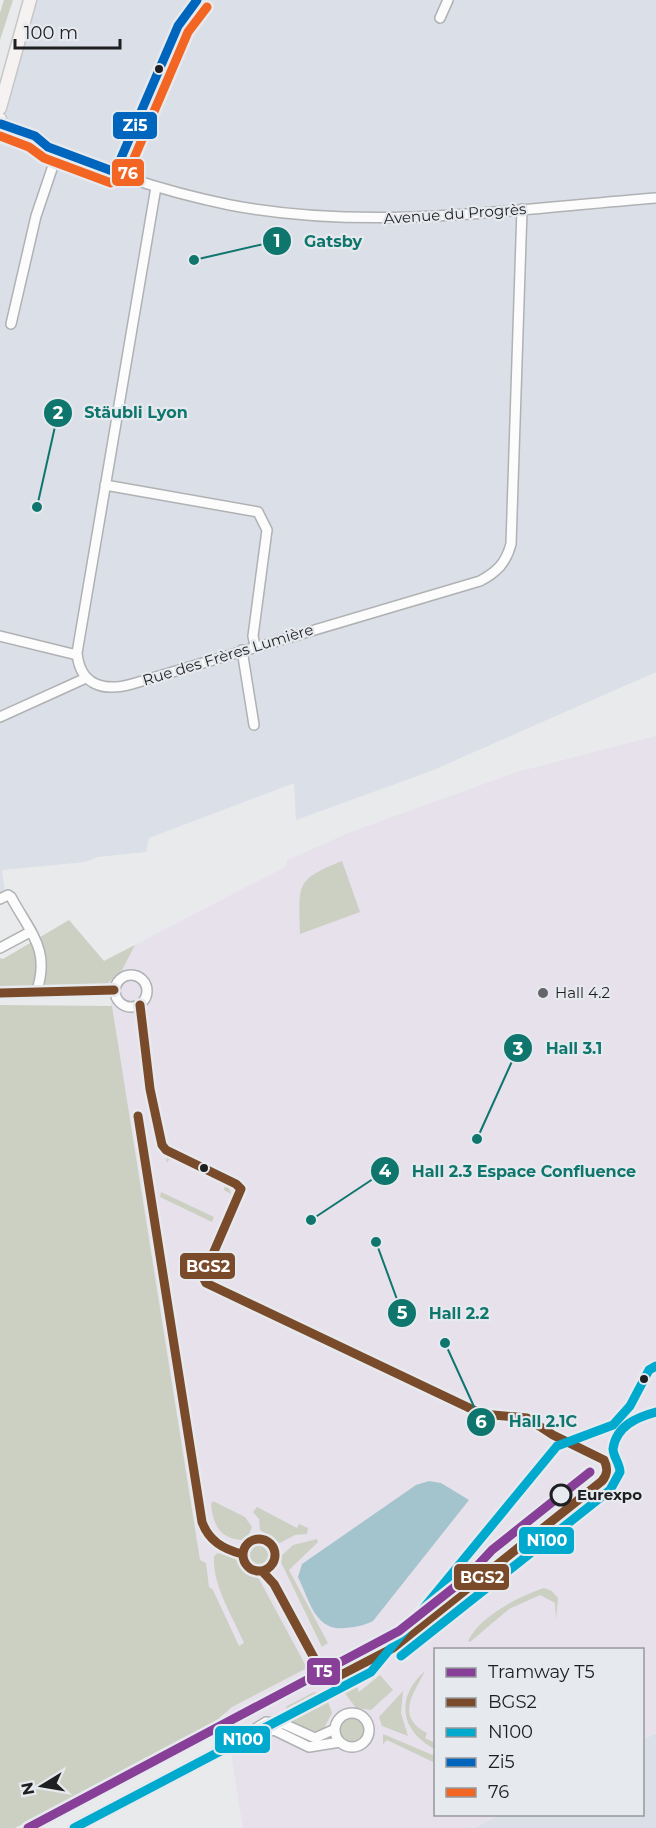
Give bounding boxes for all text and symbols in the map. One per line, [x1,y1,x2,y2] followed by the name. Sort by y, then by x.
[15,12,120,50] scale bar
[24,22,78,44] text: 100 m
[153,63,165,75] unlabelled marker
[112,111,158,140] line badge: Zi5
[122,116,148,135] text: Zi5
[111,158,145,187] line badge: 76
[118,164,138,183] text: 76
[383,199,527,228] street label: Avenue du Progrès
[262,224,374,258] callout: Gatsby
[273,230,281,252] text: 1
[304,232,362,251] text: Gatsby
[43,396,200,430] callout: Stäubli Lyon
[53,402,64,424] text: 2
[84,403,188,422] text: Stäubli Lyon
[140,619,315,690] street label: Rue des Frères Lumière
[555,983,610,1002] place label: Hall 4.2
[536,986,550,1000] marker: Hall 4.2
[503,1031,614,1065] callout: Hall 3.1
[512,1038,524,1060] text: 3
[546,1039,602,1058] text: Hall 3.1
[370,1154,648,1188] callout: Hall 2.3 Espace Confluence
[379,1160,392,1182] text: 4
[198,1162,210,1174] unlabelled marker
[412,1162,636,1181] text: Hall 2.3 Espace Confluence
[179,1252,236,1280] line badge: BGS2
[186,1257,230,1276] text: BGS2
[387,1296,501,1330] callout: Hall 2.2
[397,1302,408,1324] text: 5
[429,1304,489,1323] text: Hall 2.2
[638,1373,650,1385] unlabelled marker
[466,1405,589,1439] callout: Hall 2.1C
[475,1411,487,1433] text: 6
[509,1412,578,1431] text: Hall 2.1C
[550,1484,572,1506] marker: Eurexpo
[577,1485,642,1504] place label: Eurexpo
[518,1526,575,1555] line badge: N100
[527,1531,568,1550] text: N100
[453,1563,510,1591] line badge: BGS2
[460,1568,504,1587] text: BGS2
[434,1648,644,1816] legend
[306,1657,341,1686] line badge: T5
[488,1661,595,1683] text: Tramway T5
[313,1662,333,1681] text: T5
[488,1691,537,1713] text: BGS2
[488,1721,533,1743] text: N100
[214,1725,271,1754] line badge: N100
[223,1730,264,1749] text: N100
[488,1751,515,1773] text: Zi5
[12,1756,72,1816] north arrow
[17,1781,38,1797] text: N
[488,1781,509,1803] text: 76

